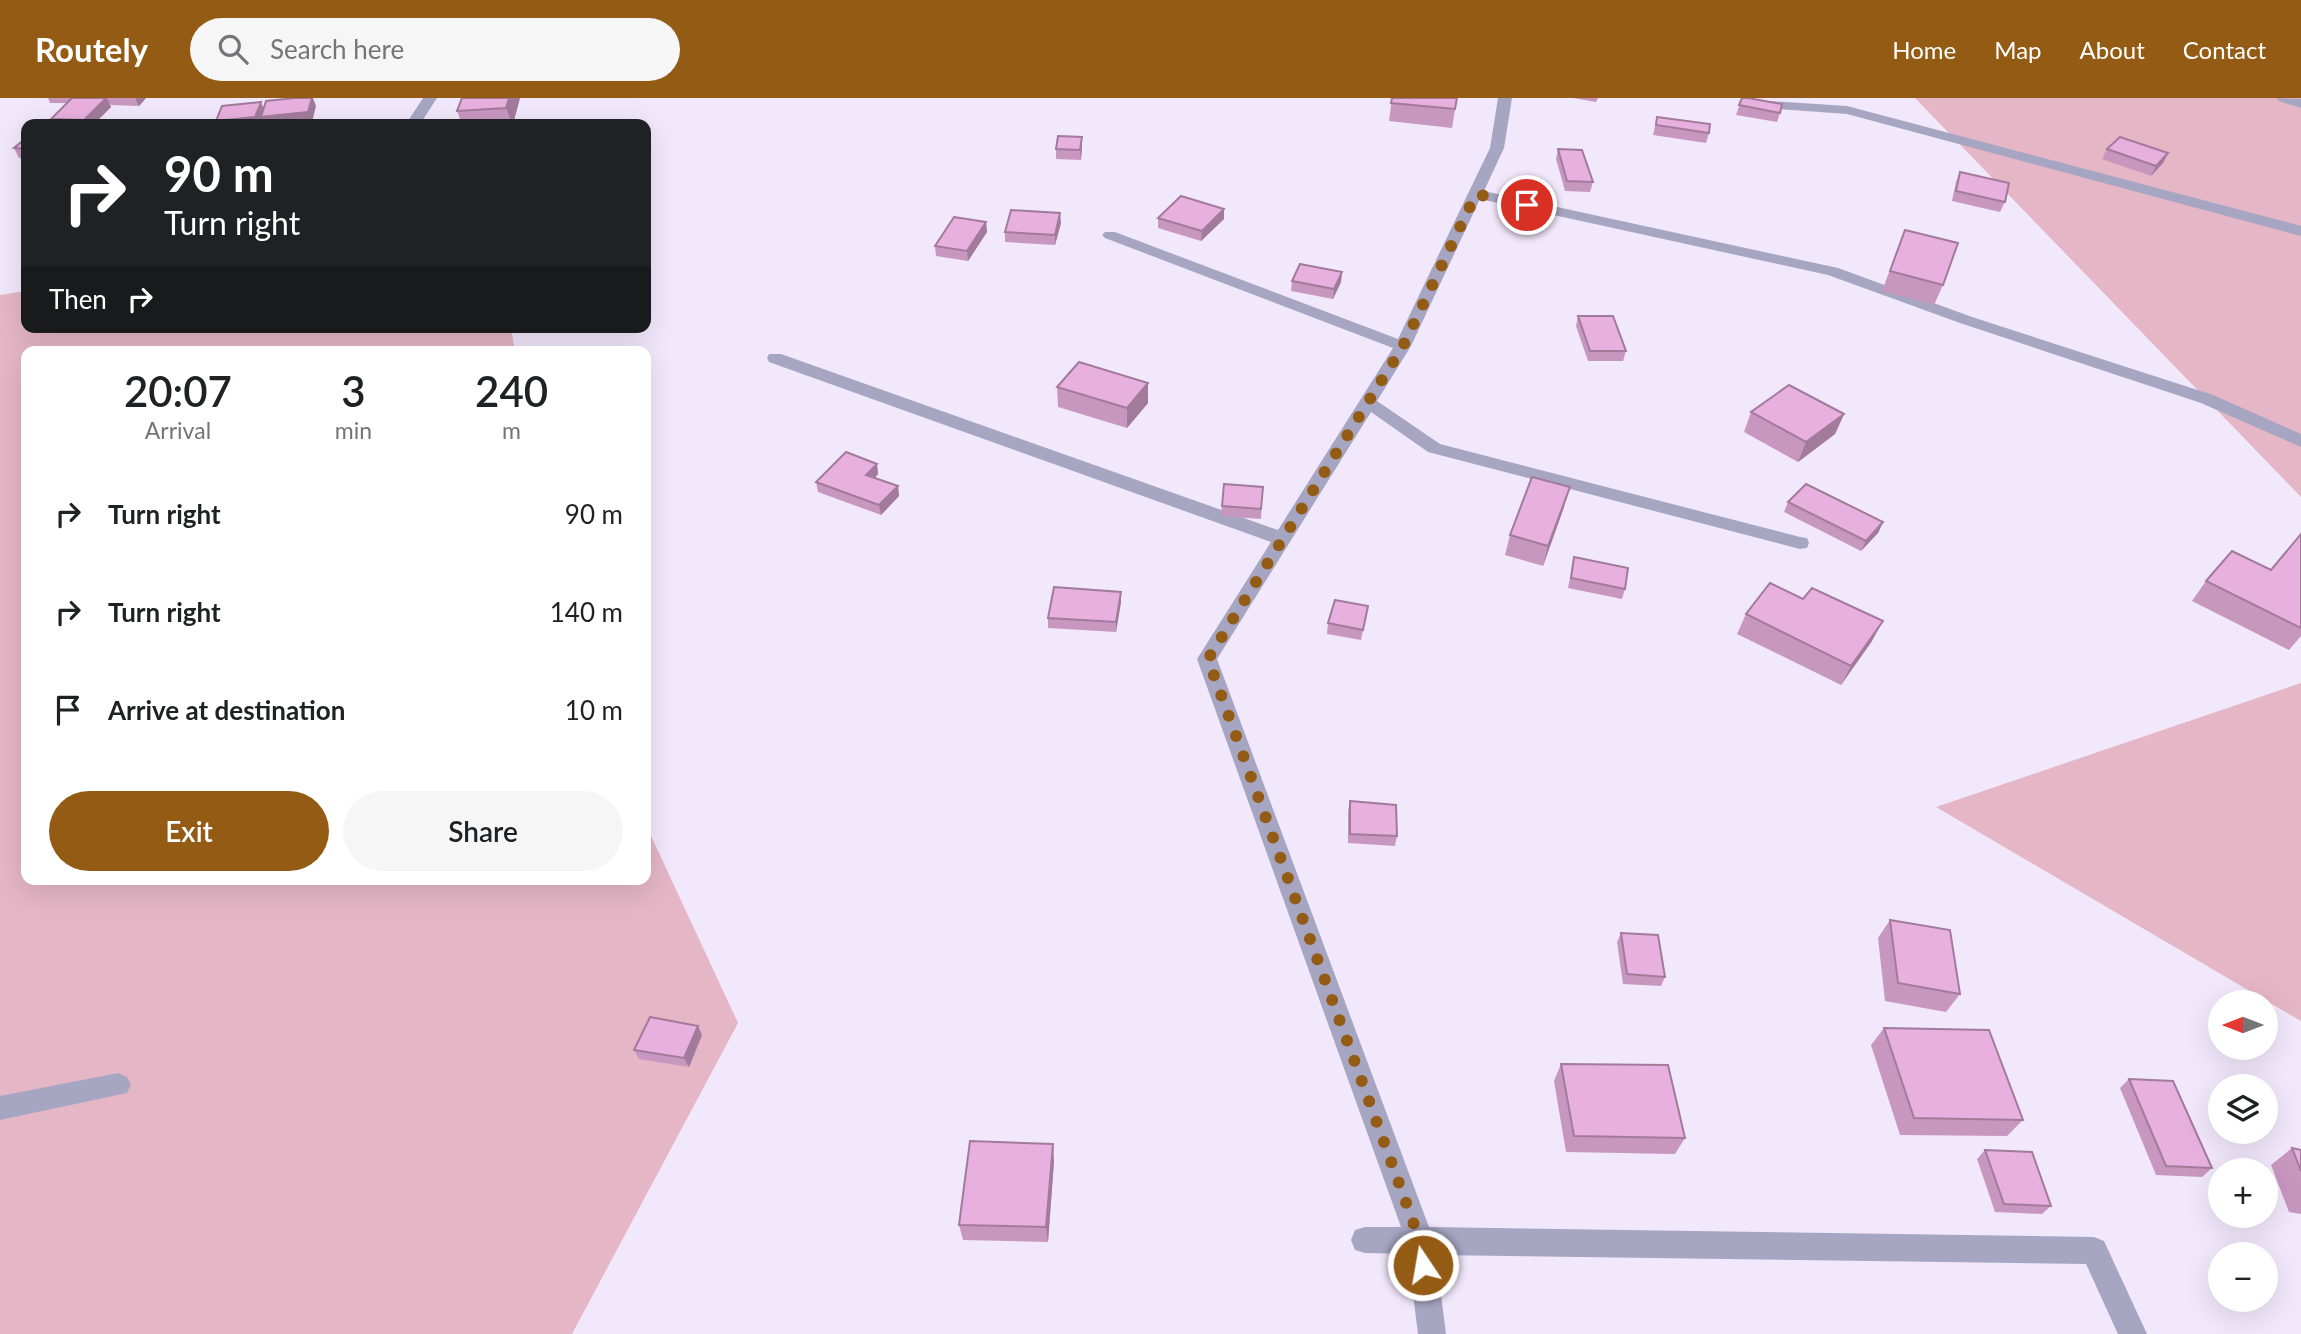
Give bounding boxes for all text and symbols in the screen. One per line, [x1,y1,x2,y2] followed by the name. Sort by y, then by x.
[190,18,680,81] search box
[35,29,148,69] text: Routely
[214,30,252,68] icon: search
[270,33,404,65] text: Search here
[1892,35,1956,64] text: Home
[1994,35,2042,64] text: Map
[2080,35,2145,64] text: About
[2183,35,2266,64] text: Contact
[164,144,274,202] text: 90 m
[49,147,140,238] icon: right
[1497,175,1557,235] pin
[1508,186,1546,224] icon: arrive
[164,203,300,242] text: Turn right
[121,280,159,318] icon: right
[49,283,107,315] text: Then
[124,366,232,416] text: 20:07
[341,366,366,416] text: 3
[475,366,548,416] text: 240
[145,416,211,444] text: Arrival
[335,416,372,444] text: min
[502,416,521,444] text: m
[49,495,87,533] icon: right
[108,498,221,530] text: Turn right
[565,498,623,530] text: 90 m
[49,593,87,631] icon: right
[108,596,221,628] text: Turn right
[550,596,623,628] text: 140 m
[49,691,87,729] icon: arrive
[108,694,345,726] text: Arrive at destination
[565,694,623,726] text: 10 m
[49,791,329,871] button: Exit
[343,791,623,871] button: Share
[2208,990,2278,1060] north arrow
[2208,990,2278,1312] map controls
[2208,1074,2278,1144] button: layers
[2208,1158,2278,1228] button: +
[1386,1228,1460,1302] position arrow
[2208,1242,2278,1312] button: −

